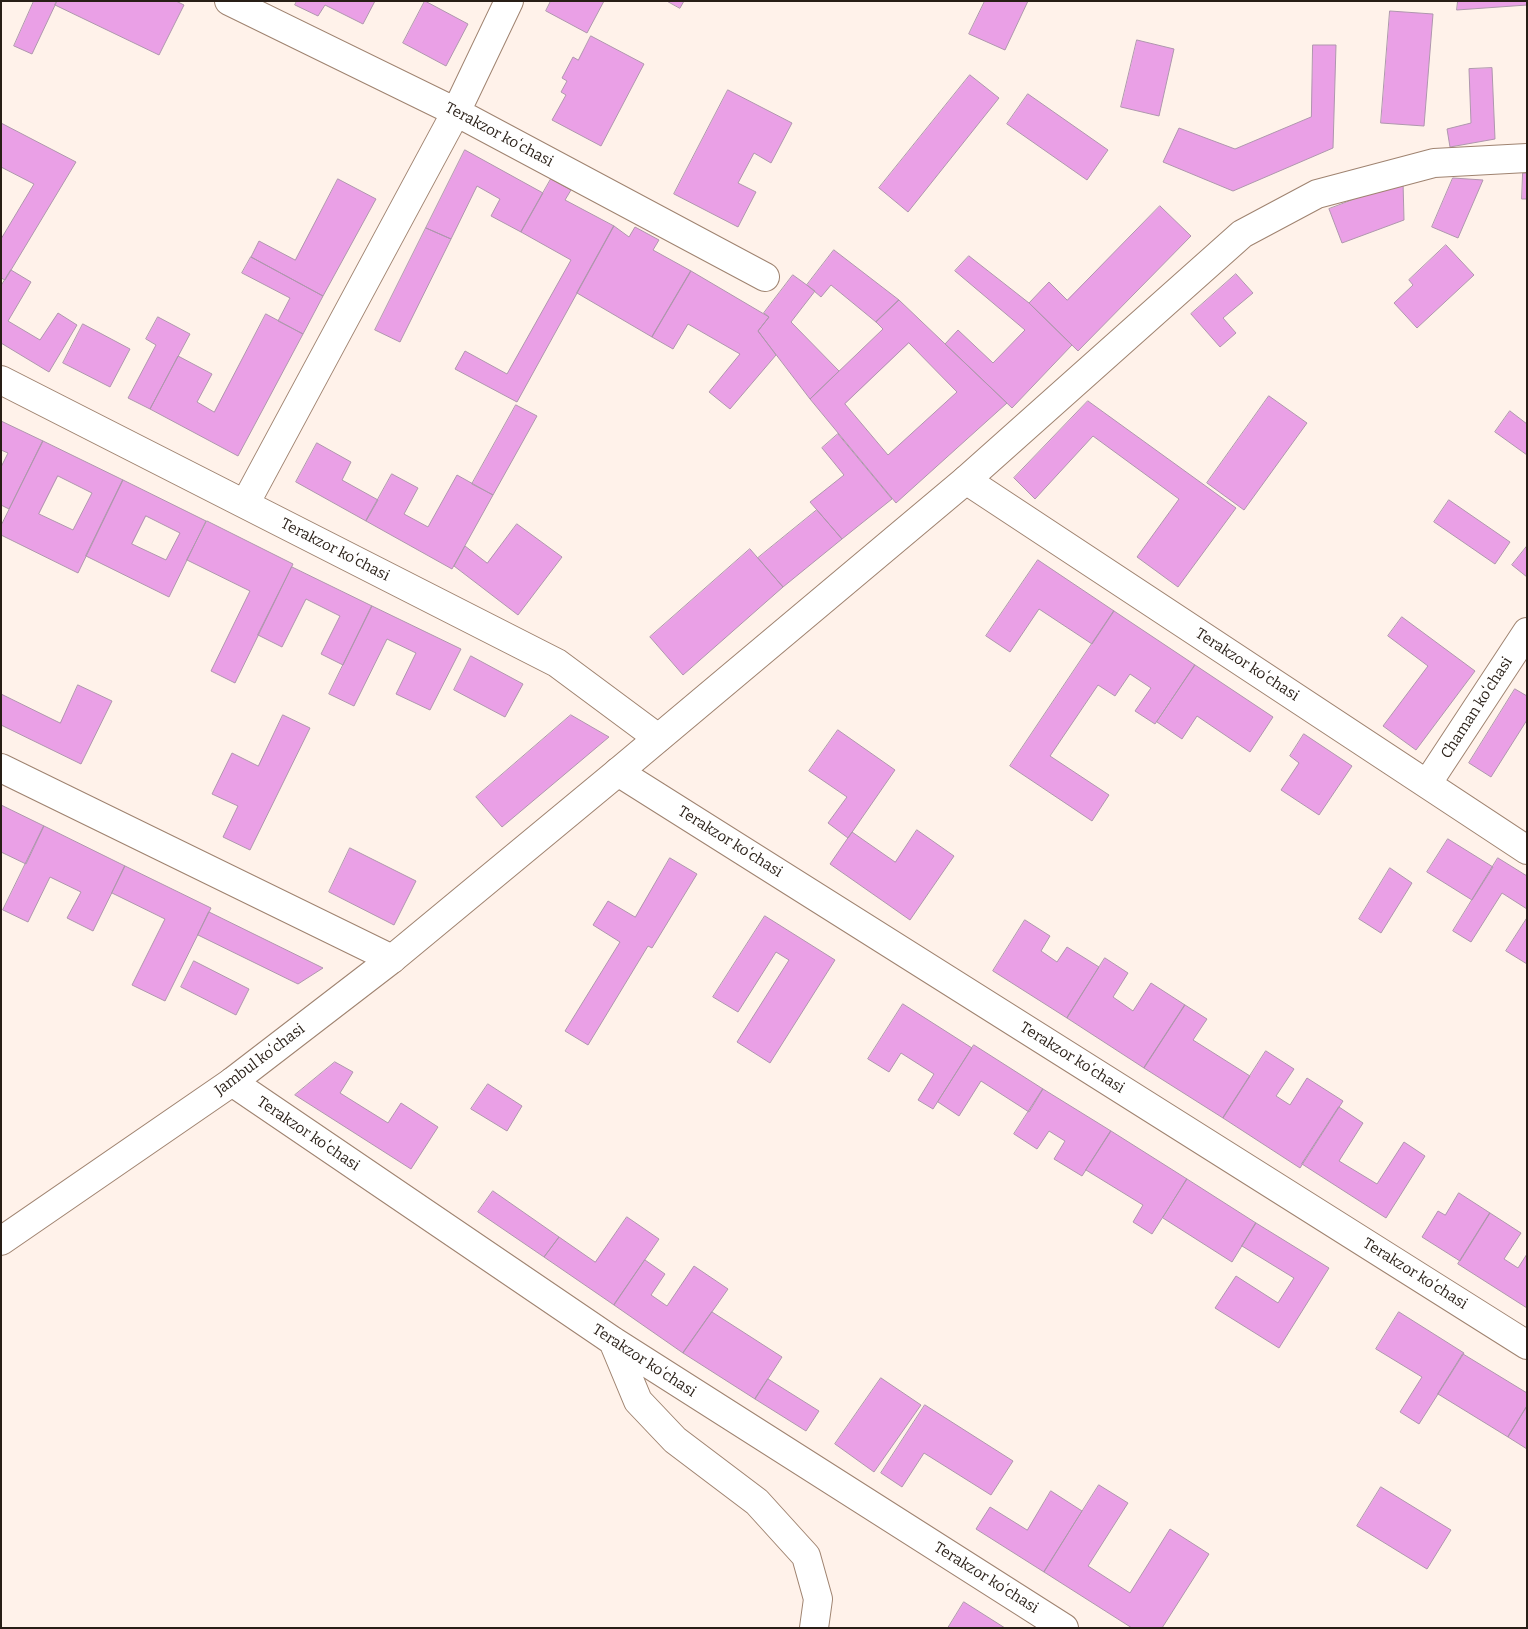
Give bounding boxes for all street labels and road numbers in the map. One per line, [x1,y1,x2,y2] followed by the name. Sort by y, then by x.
[442,99,556,171] street label: Terakzor koʻchasi
[278,515,392,585] street label: Terakzor koʻchasi
[1192,625,1302,705] street label: Terakzor koʻchasi
[1437,654,1517,762] street label: Chaman koʻchasi
[674,803,786,881] street label: Terakzor koʻchasi
[1016,1019,1128,1097] street label: Terakzor koʻchasi
[211,1020,309,1100] street label: Jambul koʻchasi
[253,1093,363,1175] street label: Terakzor koʻchasi
[1359,1235,1471,1313] street label: Terakzor koʻchasi
[589,1321,699,1401] street label: Terakzor koʻchasi
[930,1539,1042,1617] street label: Terakzor koʻchasi

